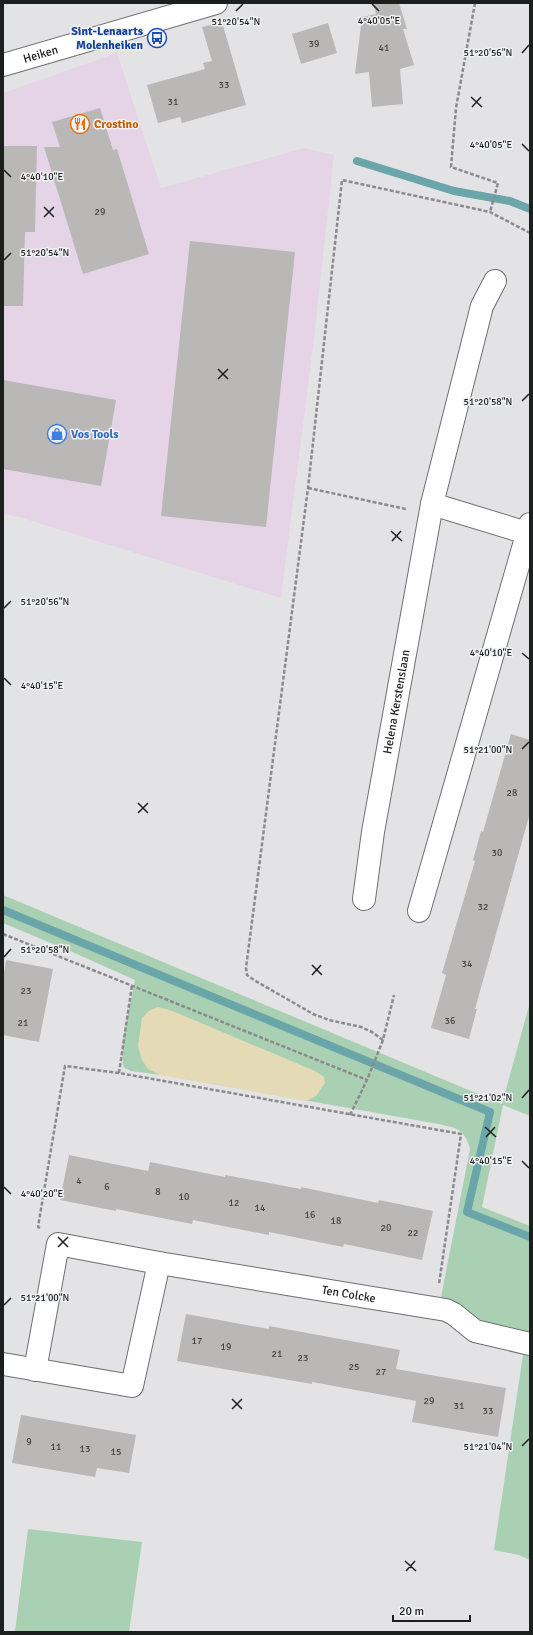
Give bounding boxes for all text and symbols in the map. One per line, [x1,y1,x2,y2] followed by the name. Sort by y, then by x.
[358,15,400,27] text: 4°40'05"E
[212,16,260,28] text: 51°20'54"N
[71,24,144,53] place label: Sint-Lenaarts Molenheiken
[146,27,168,49] bus stop icon: Sint-Lenaarts Molenheiken
[309,38,319,50] house number: 39
[21,42,60,67] street label: Heiken
[379,42,389,54] house number: 41
[464,47,512,59] text: 51°20'56"N
[219,79,229,91] house number: 33
[168,96,178,108] house number: 31
[69,113,91,135] restaurant icon: Crostino
[94,117,138,132] place label: Crostino
[470,139,512,151] text: 4°40'05"E
[21,171,63,183] text: 4°40'10"E
[95,206,105,218] house number: 29
[21,247,69,259] text: 51°20'54"N
[464,396,512,408] text: 51°20'58"N
[46,423,68,445] shop icon: Vos Tools
[71,427,119,442] place label: Vos Tools
[21,596,69,608] text: 51°20'56"N
[470,647,512,659] text: 4°40'10"E
[380,648,414,755] street label: Helena Kerstenslaan
[21,680,63,692] text: 4°40'15"E
[464,744,512,756] text: 51°21'00"N
[507,787,517,799] house number: 28
[492,847,502,859] house number: 30
[478,901,488,913] house number: 32
[21,944,69,956] text: 51°20'58"N
[462,958,473,970] house number: 34
[21,985,31,997] house number: 23
[445,1015,455,1027] house number: 36
[18,1017,28,1029] house number: 21
[464,1092,512,1104] text: 51°21'02"N
[470,1155,512,1167] text: 4°40'15"E
[76,1175,82,1187] house number: 4
[104,1181,110,1193] house number: 6
[155,1186,161,1198] house number: 8
[21,1188,63,1200] text: 4°40'20"E
[179,1191,189,1203] house number: 10
[229,1197,239,1209] house number: 12
[255,1202,266,1214] house number: 14
[305,1209,315,1221] house number: 16
[331,1215,341,1227] house number: 18
[381,1222,391,1234] house number: 20
[408,1227,418,1239] house number: 22
[321,1283,377,1306] street label: Ten Colcke
[21,1292,69,1304] text: 51°21'00"N
[192,1335,202,1347] house number: 17
[221,1341,231,1353] house number: 19
[272,1348,282,1360] house number: 21
[298,1352,308,1364] house number: 23
[349,1361,359,1373] house number: 25
[376,1366,386,1378] house number: 27
[424,1395,434,1407] house number: 29
[454,1400,464,1412] house number: 31
[483,1405,493,1417] house number: 33
[26,1436,32,1448] house number: 9
[51,1441,61,1453] house number: 11
[464,1441,512,1453] text: 51°21'04"N
[80,1443,90,1455] house number: 13
[111,1446,121,1458] house number: 15
[393,1597,470,1623] scale bar
[399,1604,424,1619] text: 20 m

